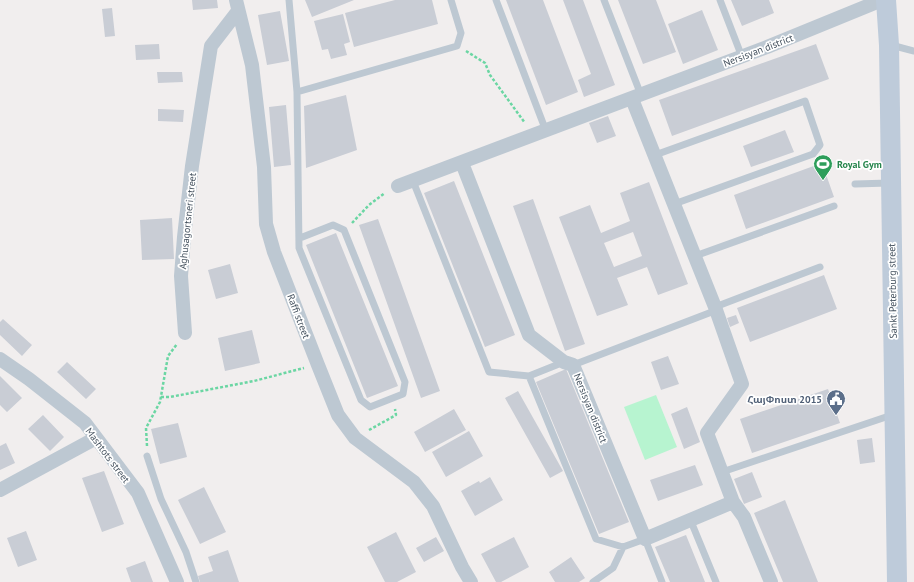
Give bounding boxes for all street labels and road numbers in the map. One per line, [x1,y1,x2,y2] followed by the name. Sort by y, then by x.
[721,31,795,70] street label: Nersisyan district
[176,172,199,270] street label: Aghusagortsneri street
[885,243,900,339] street label: Sankt Peterburg street
[284,292,313,341] street label: Raffi street
[571,372,611,445] street label: Nersisyan district
[83,425,133,486] street label: Mashtots street

